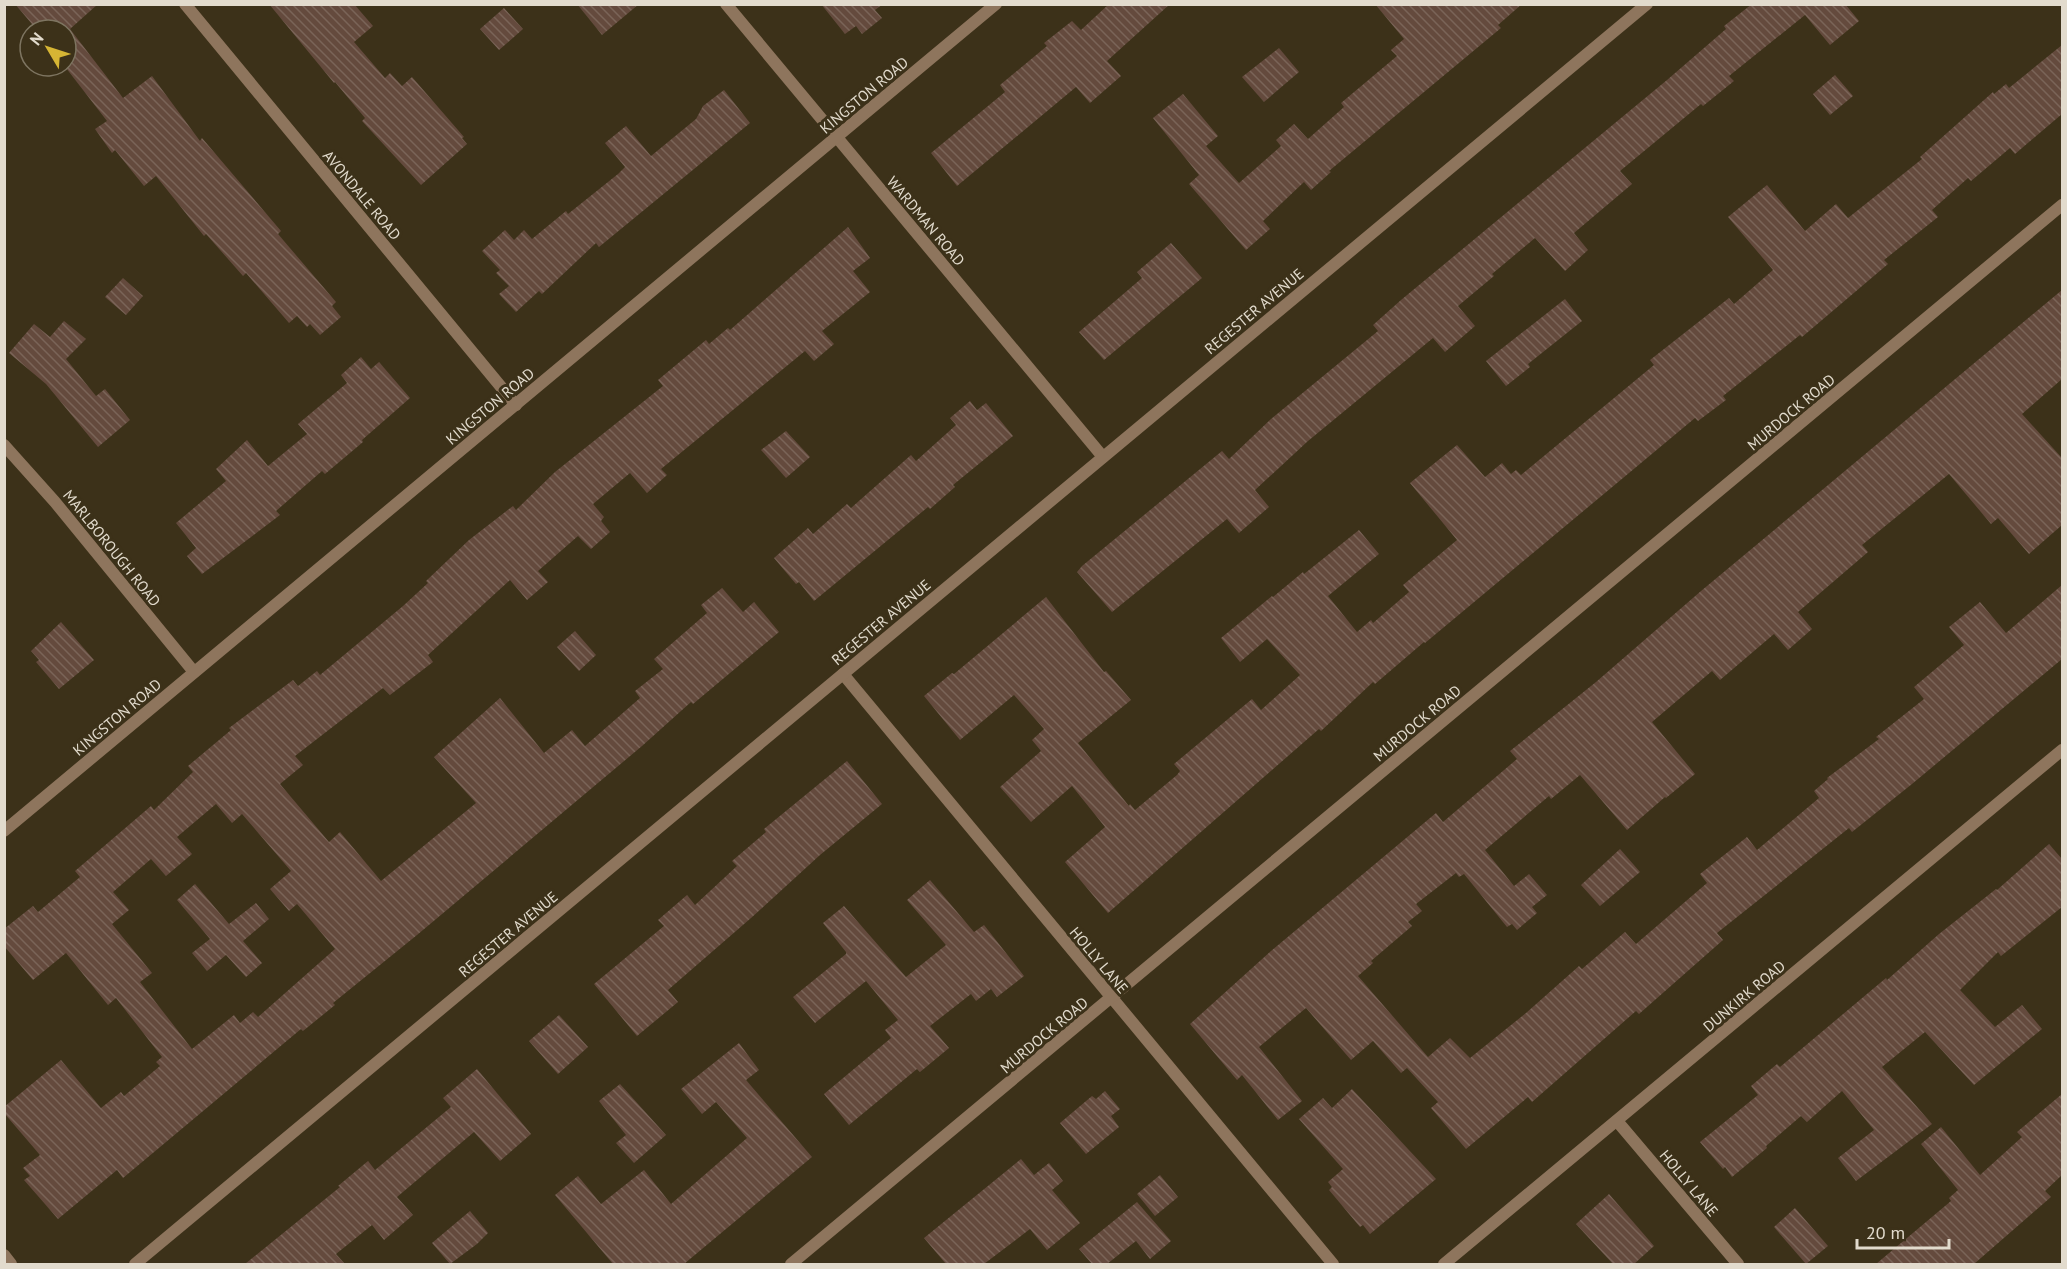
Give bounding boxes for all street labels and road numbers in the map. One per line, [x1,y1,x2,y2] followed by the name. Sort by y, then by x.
[816,53,912,137] street label: KINGSTON ROAD
[319,146,405,244] street label: AVONDALE ROAD
[883,172,969,270] street label: WARDMAN ROAD
[1201,264,1307,358] street label: REGESTER AVENUE
[442,364,538,448] street label: KINGSTON ROAD
[1743,370,1839,454] street label: MURDOCK ROAD
[59,486,165,610] street label: MARLBOROUGH ROAD
[828,575,934,669] street label: REGESTER AVENUE
[69,675,165,759] street label: KINGSTON ROAD
[1369,681,1465,765] street label: MURDOCK ROAD
[455,887,561,981] street label: REGESTER AVENUE
[1066,923,1132,997] street label: HOLLY LANE
[1699,956,1789,1036] street label: DUNKIRK ROAD
[996,993,1092,1077] street label: MURDOCK ROAD
[1656,1146,1722,1220] street label: HOLLY LANE

